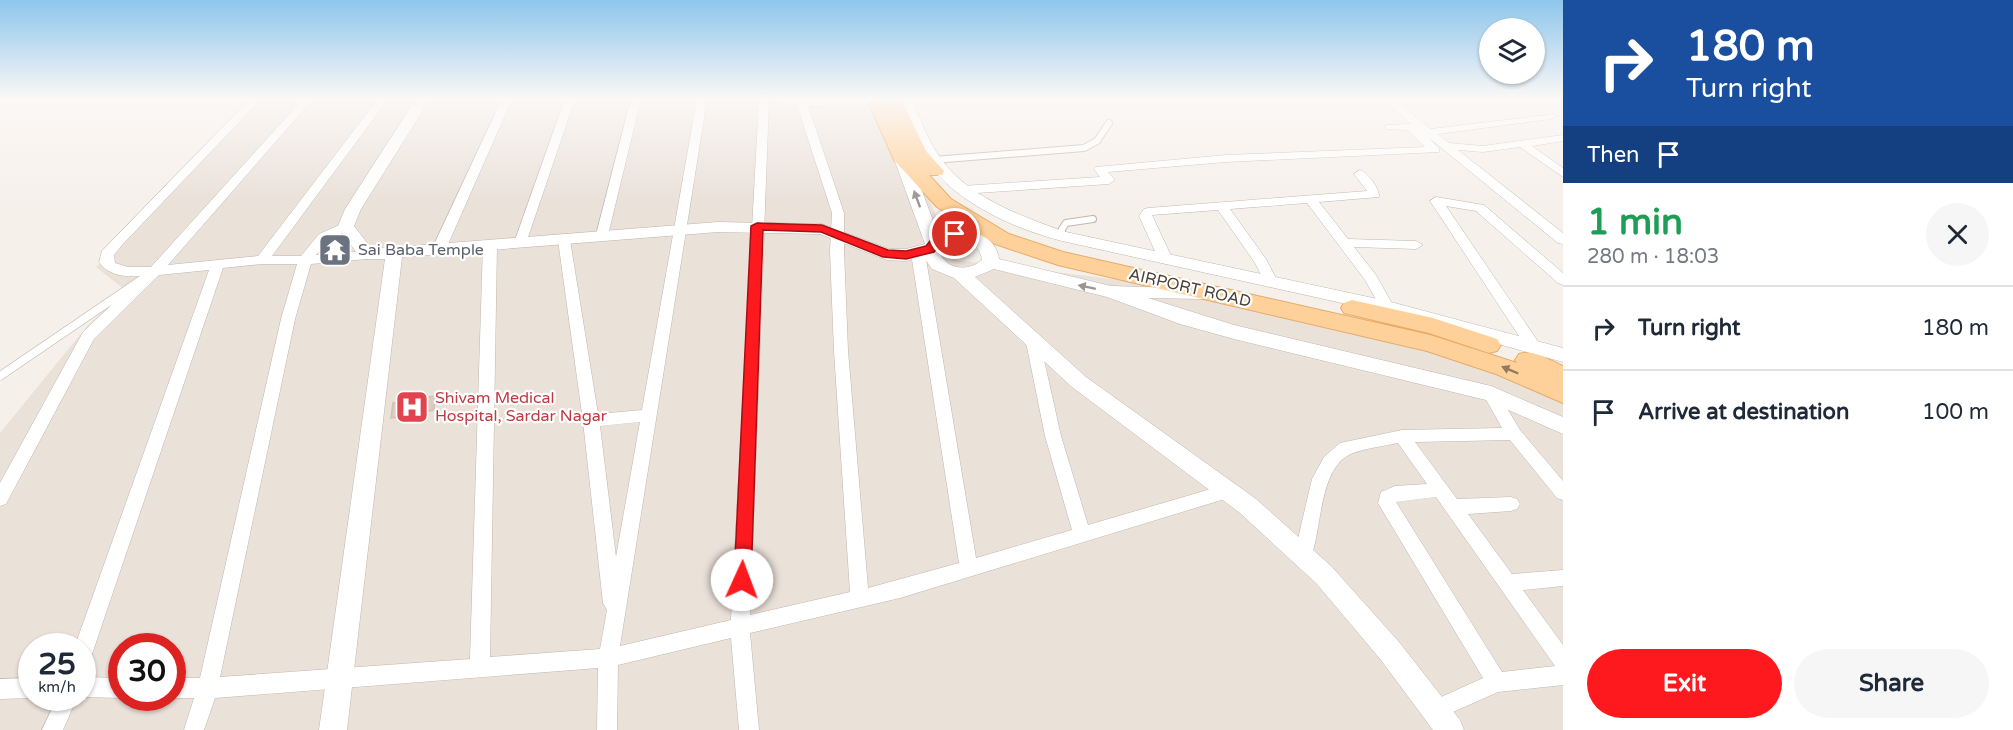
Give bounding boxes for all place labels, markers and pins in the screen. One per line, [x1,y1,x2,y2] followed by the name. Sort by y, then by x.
[929,208,980,259] pin
[317,232,353,268] temple icon: Sai Baba Temple
[358,240,484,260] place label: Sai Baba Temple
[435,388,608,426] place label: Shivam Medical Hospital, Sardar Nagar
[394,389,430,425] hospital icon: Shivam Medical Hospital, Sardar Nagar

